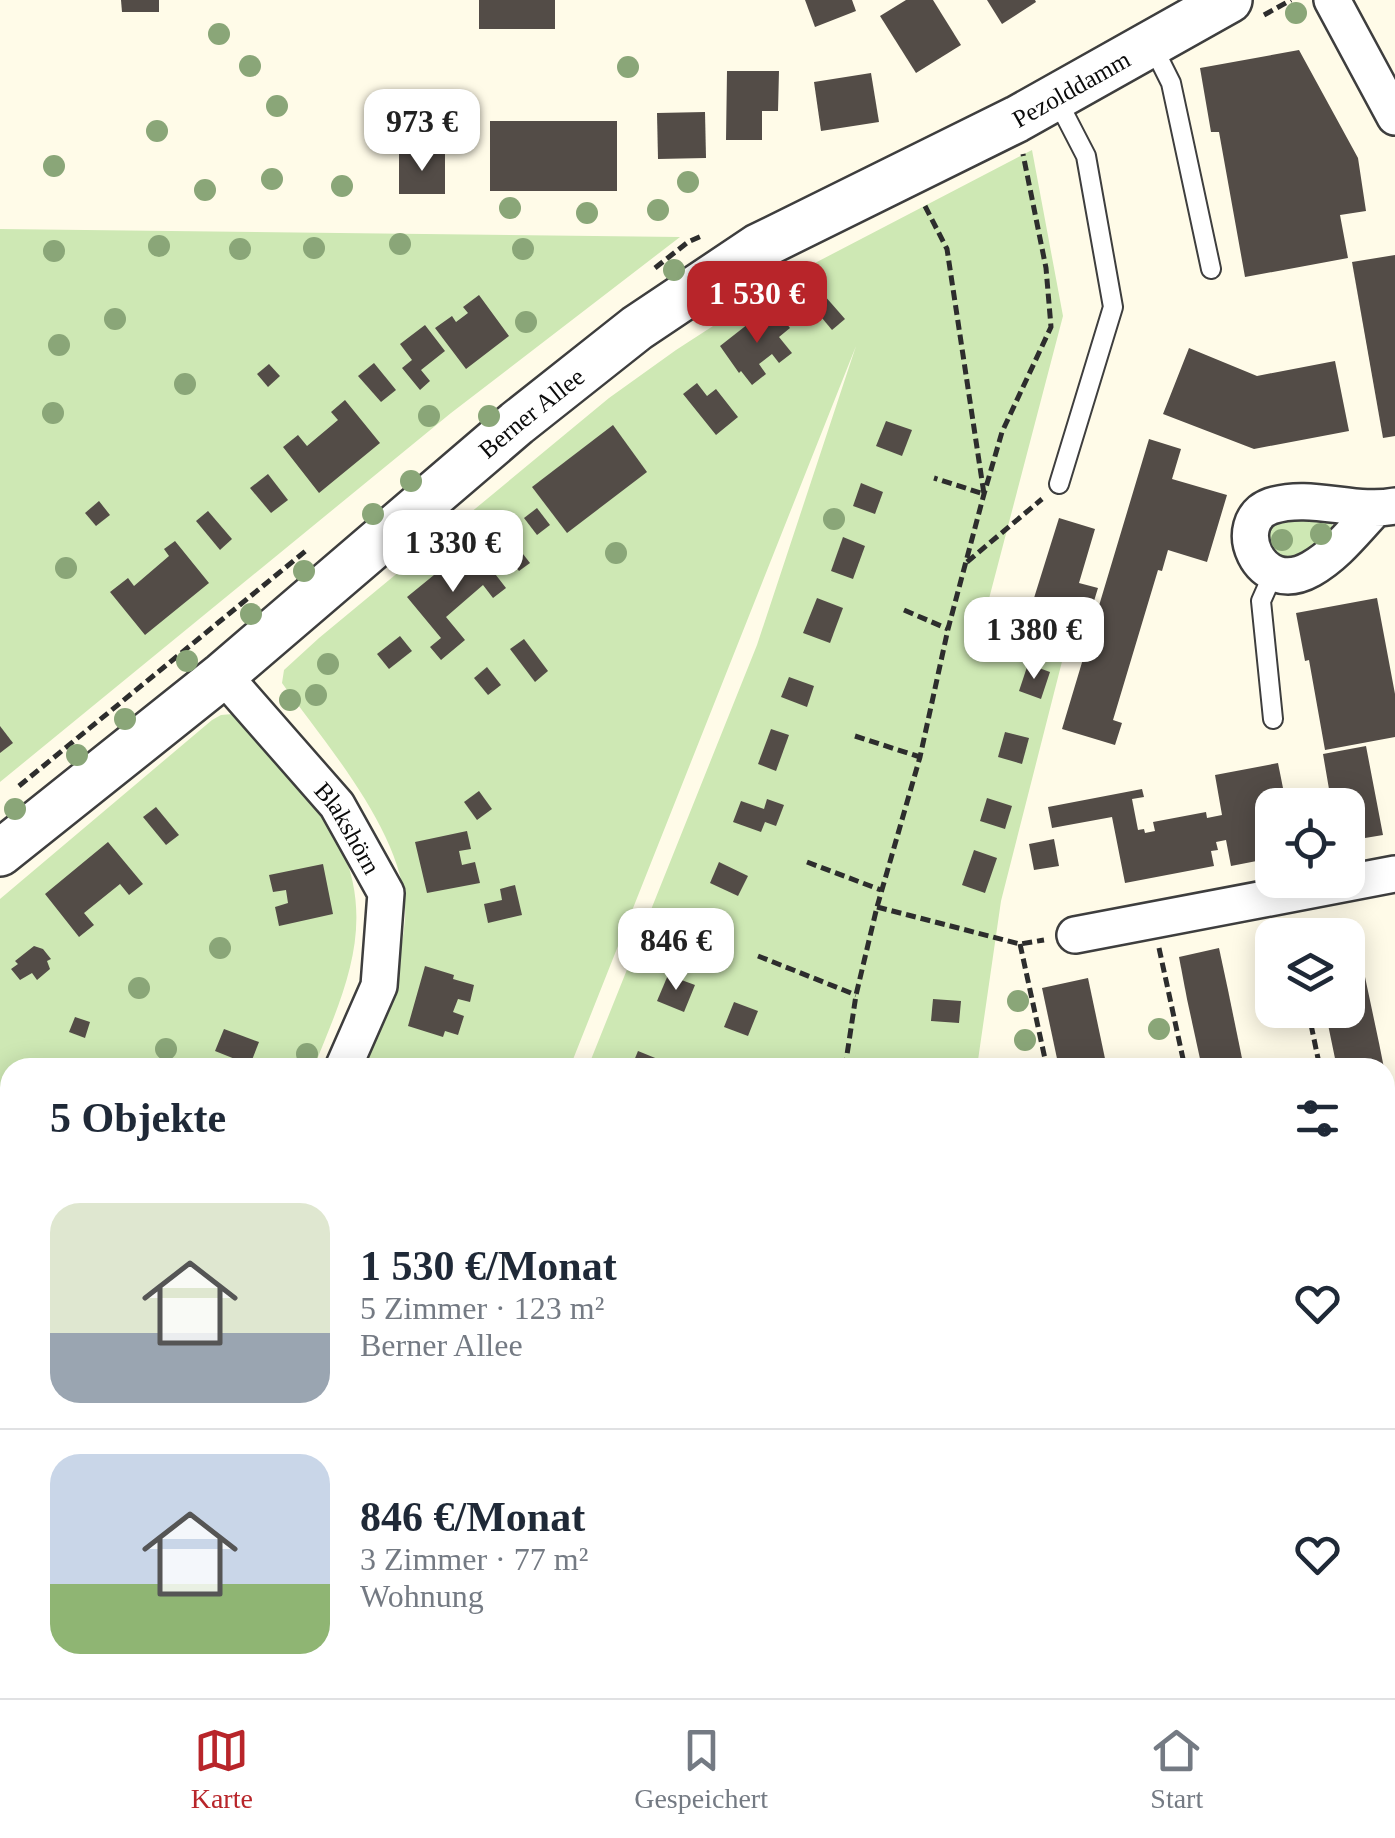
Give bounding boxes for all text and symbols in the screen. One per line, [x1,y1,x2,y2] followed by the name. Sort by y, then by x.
[1008,45,1135,133] street label: Pezolddamm
[352,89,492,174] pin: 973 €
[386,103,458,139] text: 973 €
[665,261,849,346] pin: 1 530 €
[709,275,805,311] text: 1 530 €
[474,363,589,464] street label: Berner Allee
[361,510,545,595] pin: 1 330 €
[405,524,501,560] text: 1 330 €
[942,597,1126,682] pin: 1 380 €
[986,611,1082,647] text: 1 380 €
[309,777,386,879] street label: Blakshörn
[1255,788,1365,1028] map controls
[1255,788,1365,898] button: locate
[606,908,746,993] pin: 846 €
[1255,918,1365,1028] button: layers
[640,922,712,958] text: 846 €
[1290,1091,1345,1146] icon: filters
[50,1095,226,1141] text: 5 Objekte
[130,1243,250,1363] icon: home
[360,1243,617,1289] text: 1 530 €/Monat
[1290,1276,1345,1331] icon: heart
[360,1290,604,1326] text: 5 Zimmer · 123 m²
[360,1327,523,1363] text: Berner Allee
[130,1494,250,1614] icon: home
[360,1494,585,1540] text: 846 €/Monat
[1290,1527,1345,1582] icon: heart
[360,1541,588,1577] text: 3 Zimmer · 77 m²
[360,1578,484,1614] text: Wohnung
[191,1723,253,1815] tab: Karte
[634,1723,768,1815] tab: Gespeichert
[1149,1723,1204,1815] tab: Start

